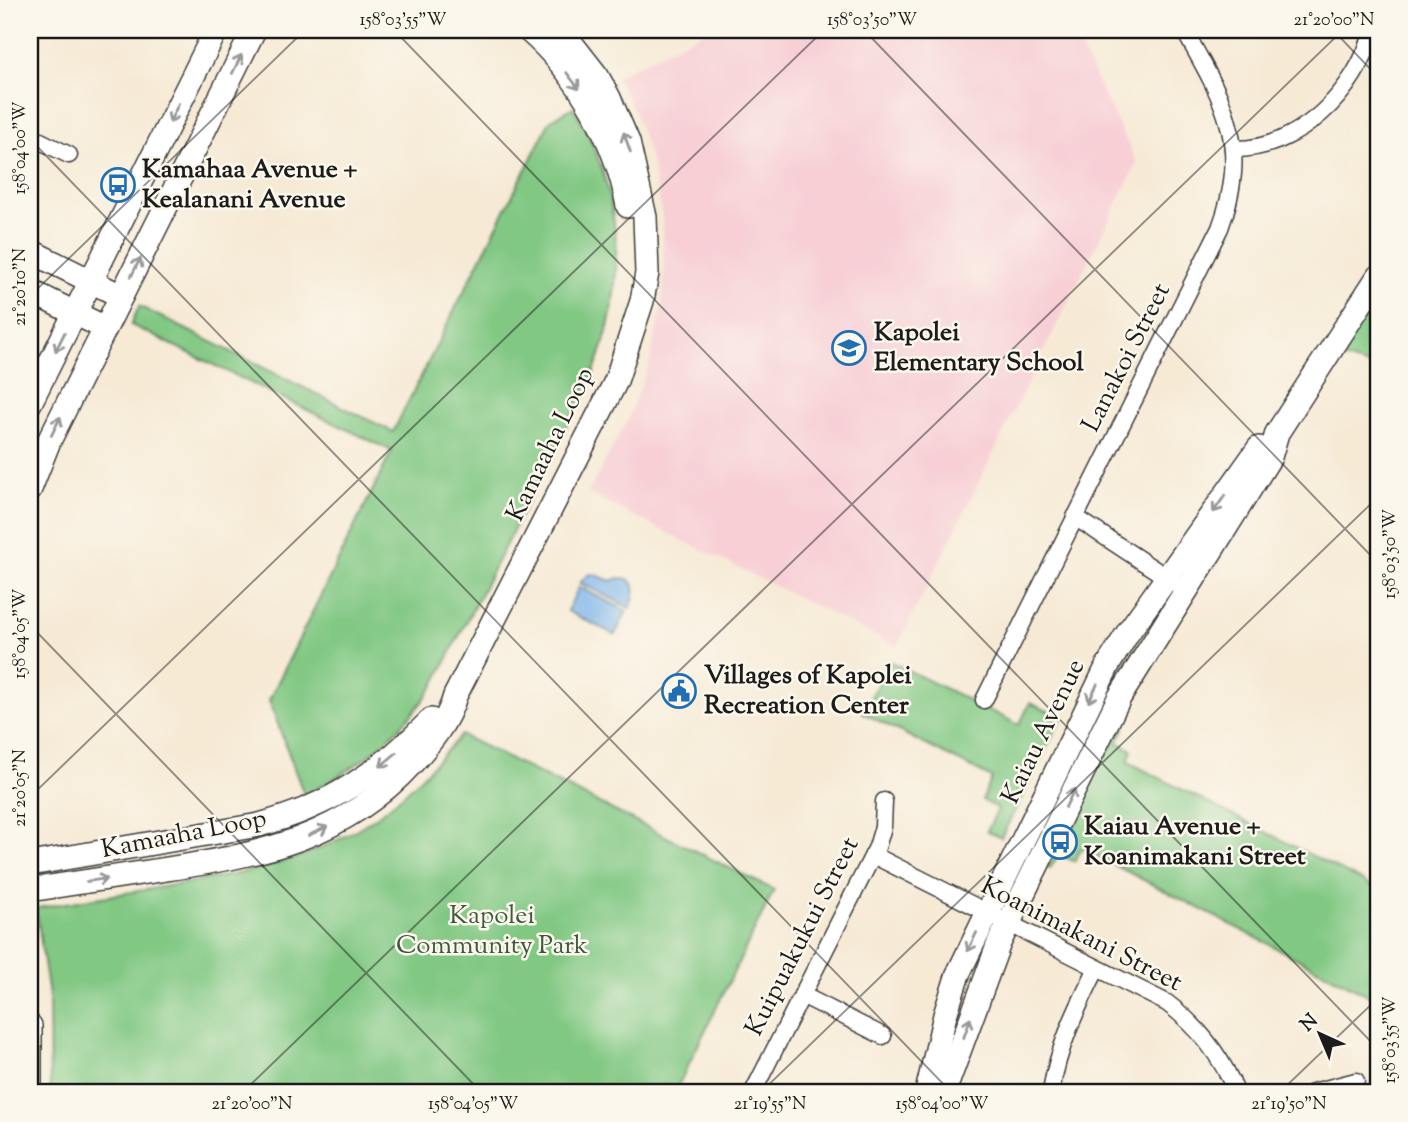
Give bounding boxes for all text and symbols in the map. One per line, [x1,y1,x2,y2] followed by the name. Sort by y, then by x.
[359,8,447,34] text: 158°03'55"W
[827,8,917,34] text: 158°03'50"W
[1294,8,1374,34] text: 21°20'00"N
[231,54,245,75] one-way arrow
[565,71,580,89] one-way arrow
[8,101,34,195] text: 158°04'00"W
[167,102,181,123] one-way arrow
[620,131,632,153] one-way arrow
[142,152,357,219] place label: Kamahaa Avenue + Kealanani Avenue
[99,166,137,204] bus stop icon: Kamahaa Avenue + Kealanani Avenue
[8,248,34,326] text: 21°20'10"N
[129,257,143,278] one-way arrow
[1074,277,1181,439] street label: Lanakoi Street
[874,315,1084,382] place label: Kapolei Elementary School
[830,329,868,367] school or university icon: Kapolei Elementary School
[53,332,67,352] one-way arrow
[498,362,604,528] street label: Kamaaha Loop
[50,416,64,437] one-way arrow
[1212,494,1226,513] one-way arrow
[1378,509,1404,599] text: 158°03'50"W
[8,589,34,679] text: 158°04'05"W
[993,653,1095,811] street label: Kaiau Avenue
[704,658,912,725] place label: Villages of Kapolei Recreation Center
[660,672,698,710] public building icon: Villages of Kapolei Recreation Center
[1085,682,1099,703] one-way arrow
[8,749,34,827] text: 21°20'05"N
[380,752,398,768] one-way arrow
[1064,788,1077,809] one-way arrow
[98,801,270,869] street label: Kamaaha Loop
[1084,809,1306,876] place label: Kaiau Avenue + Koanimakani Street
[307,823,328,837] one-way arrow
[1041,823,1079,861] bus stop icon: Kaiau Avenue + Koanimakani Street
[737,831,869,1043] street label: Kuipuakukui Street
[974,868,1188,1002] street label: Koanimakani Street
[85,873,108,886] one-way arrow
[396,898,588,965] park label: Kapolei Community Park
[965,931,978,952] one-way arrow
[1378,996,1404,1084] text: 158°03'55"W
[1286,1000,1356,1070] north arrow
[1295,1009,1325,1039] text: N
[962,1017,974,1039] one-way arrow
[212,1092,292,1118] text: 21°20'00"N
[428,1092,518,1118] text: 158°04'05"W
[734,1092,806,1118] text: 21°19'55"N
[895,1092,989,1118] text: 158°04'00"W
[1251,1092,1327,1118] text: 21°19'50"N

